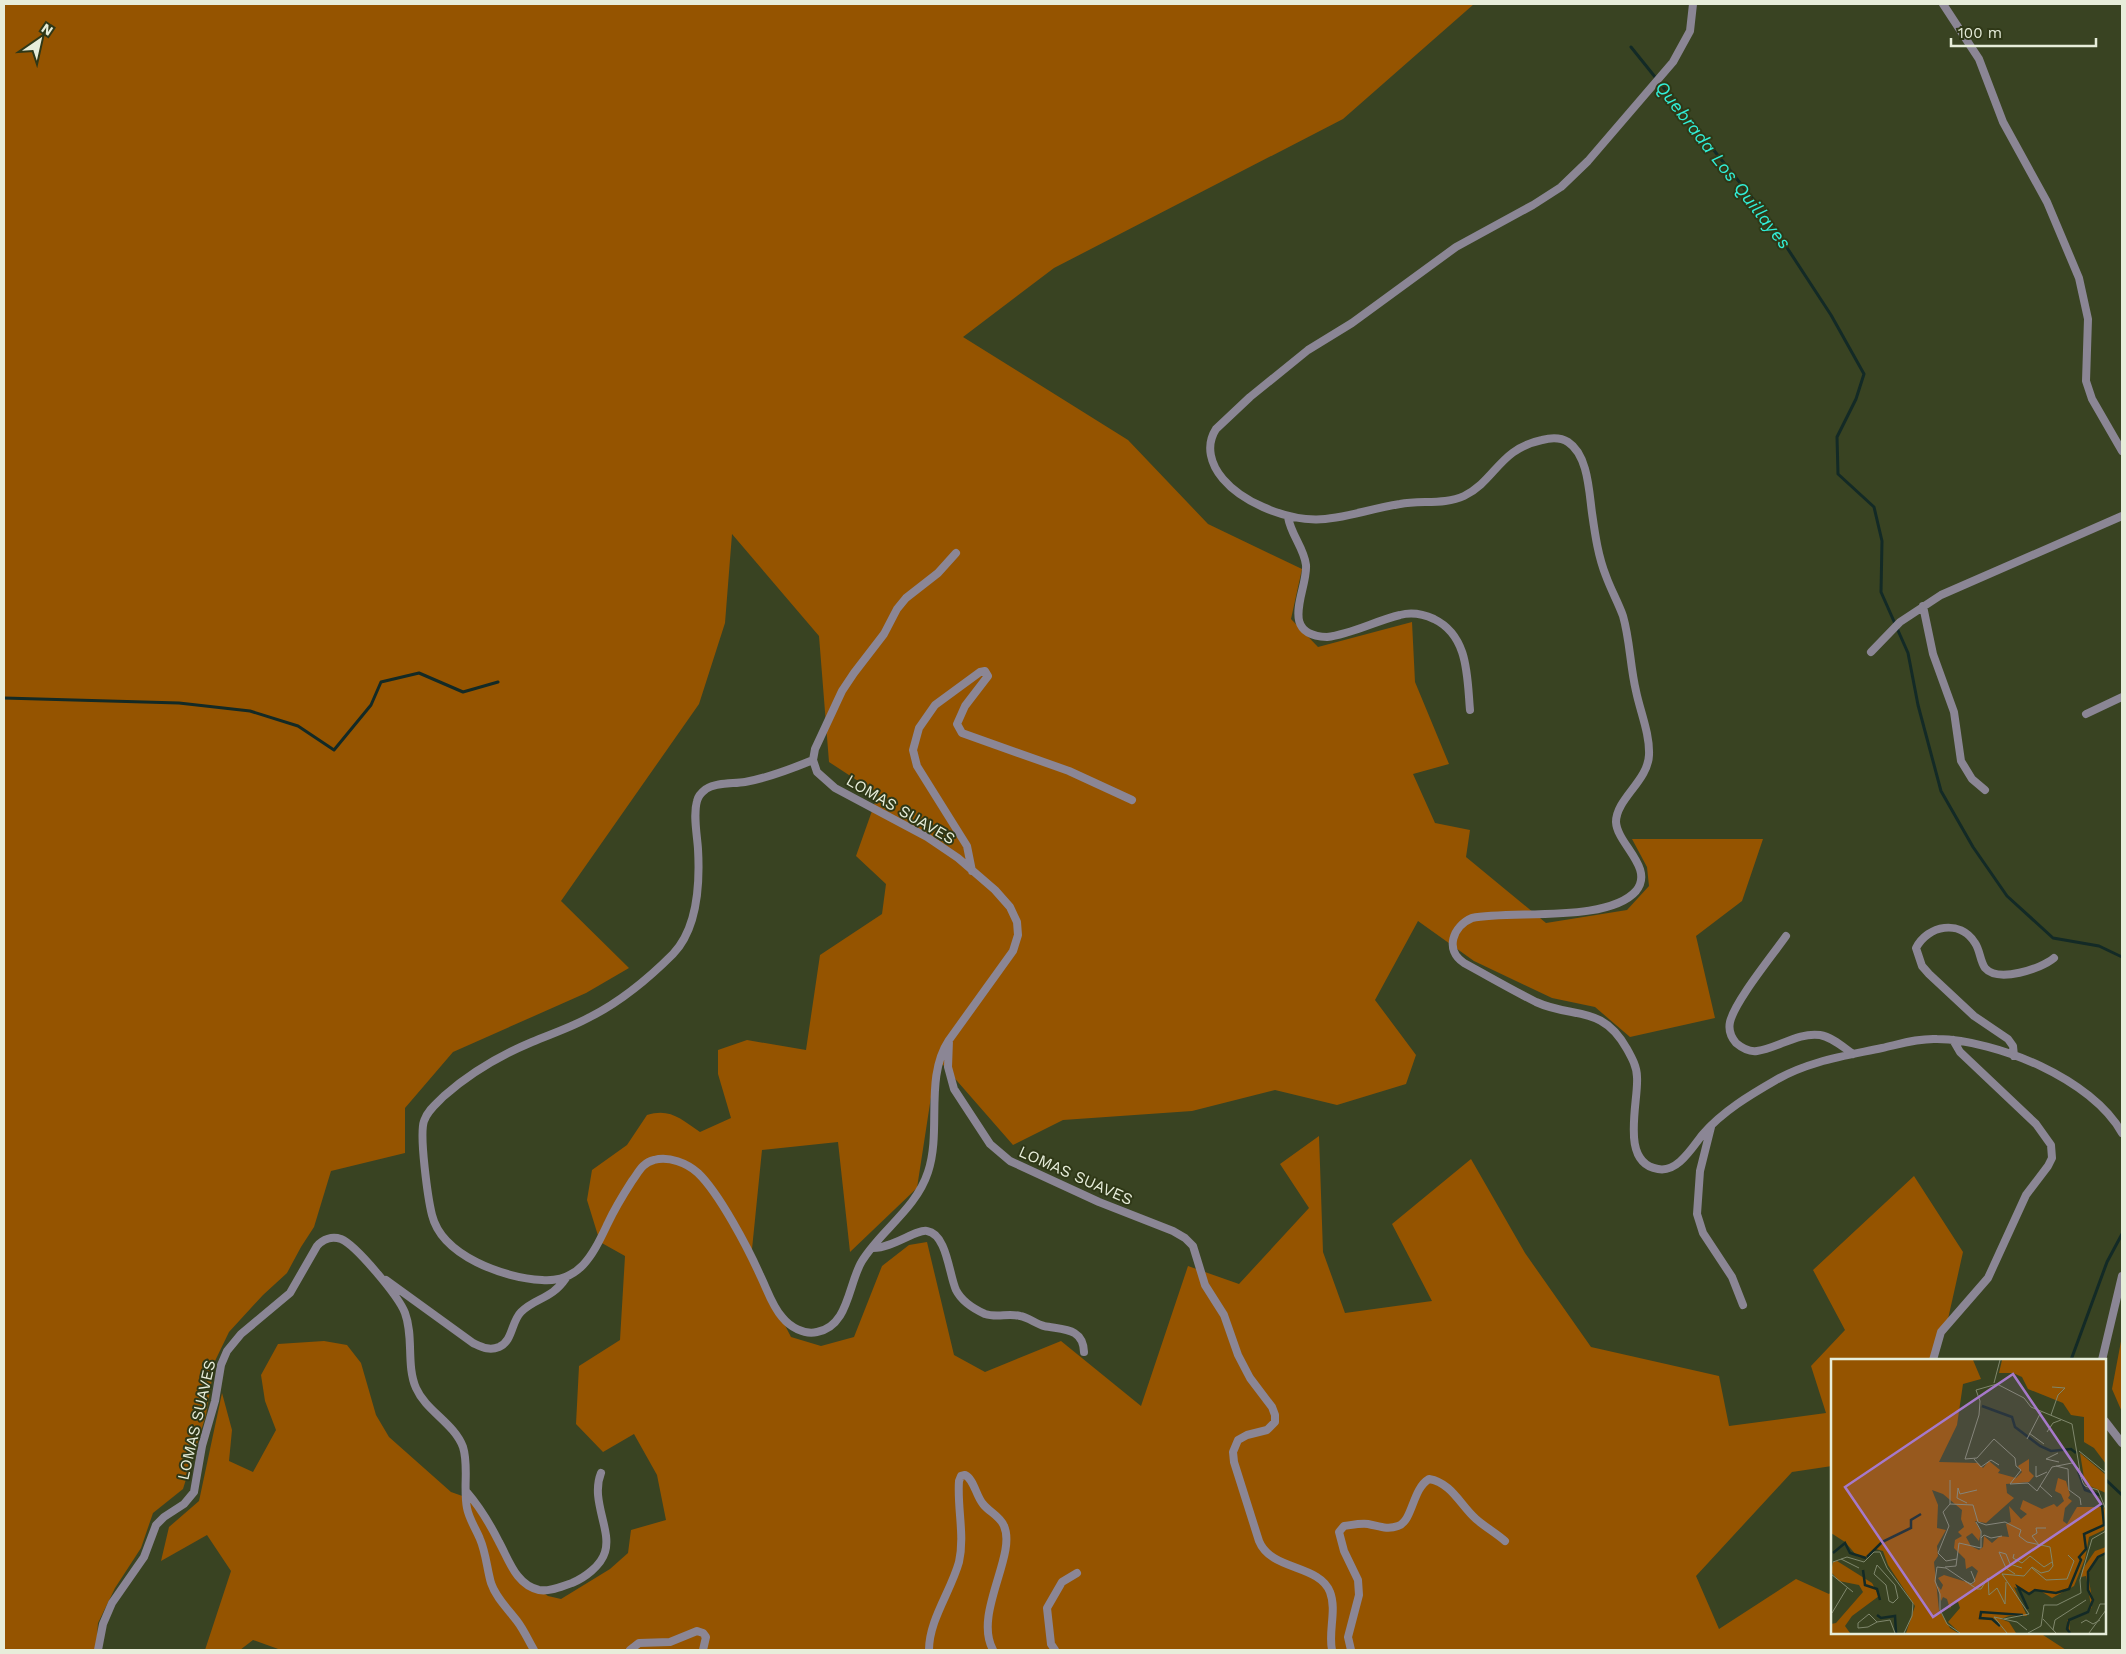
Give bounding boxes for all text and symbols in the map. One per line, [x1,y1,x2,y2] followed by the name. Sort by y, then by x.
[15,15,65,65] north arrow
[1951,15,2096,47] scale bar
[38,20,56,39] text: N
[1958,24,2002,42] text: 100 m
[1651,77,1795,253] water label: Quebrada Los Quillayes
[843,771,959,848] street label: LOMAS SUAVES
[1016,1142,1136,1209] street label: LOMAS SUAVES
[173,1358,220,1482] street label: LOMAS SUAVES
[1831,1359,2106,1634] inset map

